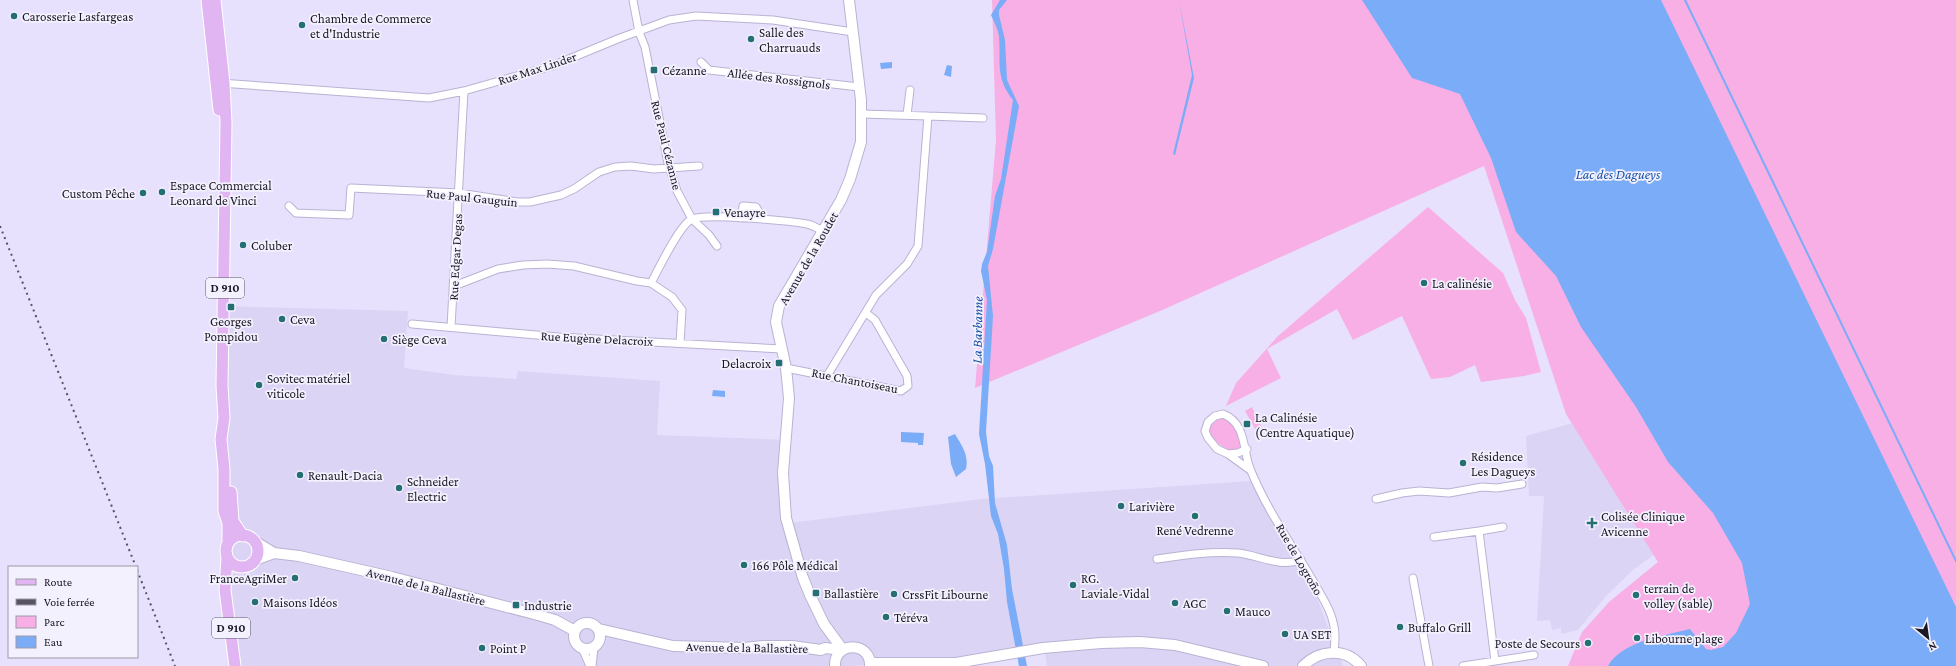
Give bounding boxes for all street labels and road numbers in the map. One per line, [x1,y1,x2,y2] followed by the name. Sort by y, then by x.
[496,49,579,88] street label: Rue Max Linder
[727,65,831,92] street label: Allée des Rossignols
[648,99,685,192] street label: Rue Paul Cézanne
[425,185,518,210] street label: Rue Paul Gauguin
[776,209,841,307] street label: Avenue de la Roudet
[446,213,465,301] street label: Rue Edgar Degas
[206,278,244,298] road number: D 910
[540,328,654,349] street label: Rue Eugène Delacroix
[811,365,899,396] street label: Rue Chantoiseau
[1273,521,1326,598] street label: Rue de Logroño
[365,564,487,609] street label: Avenue de la Ballastière
[212,618,250,638] road number: D 910
[686,639,808,656] street label: Avenue de la Ballastière

